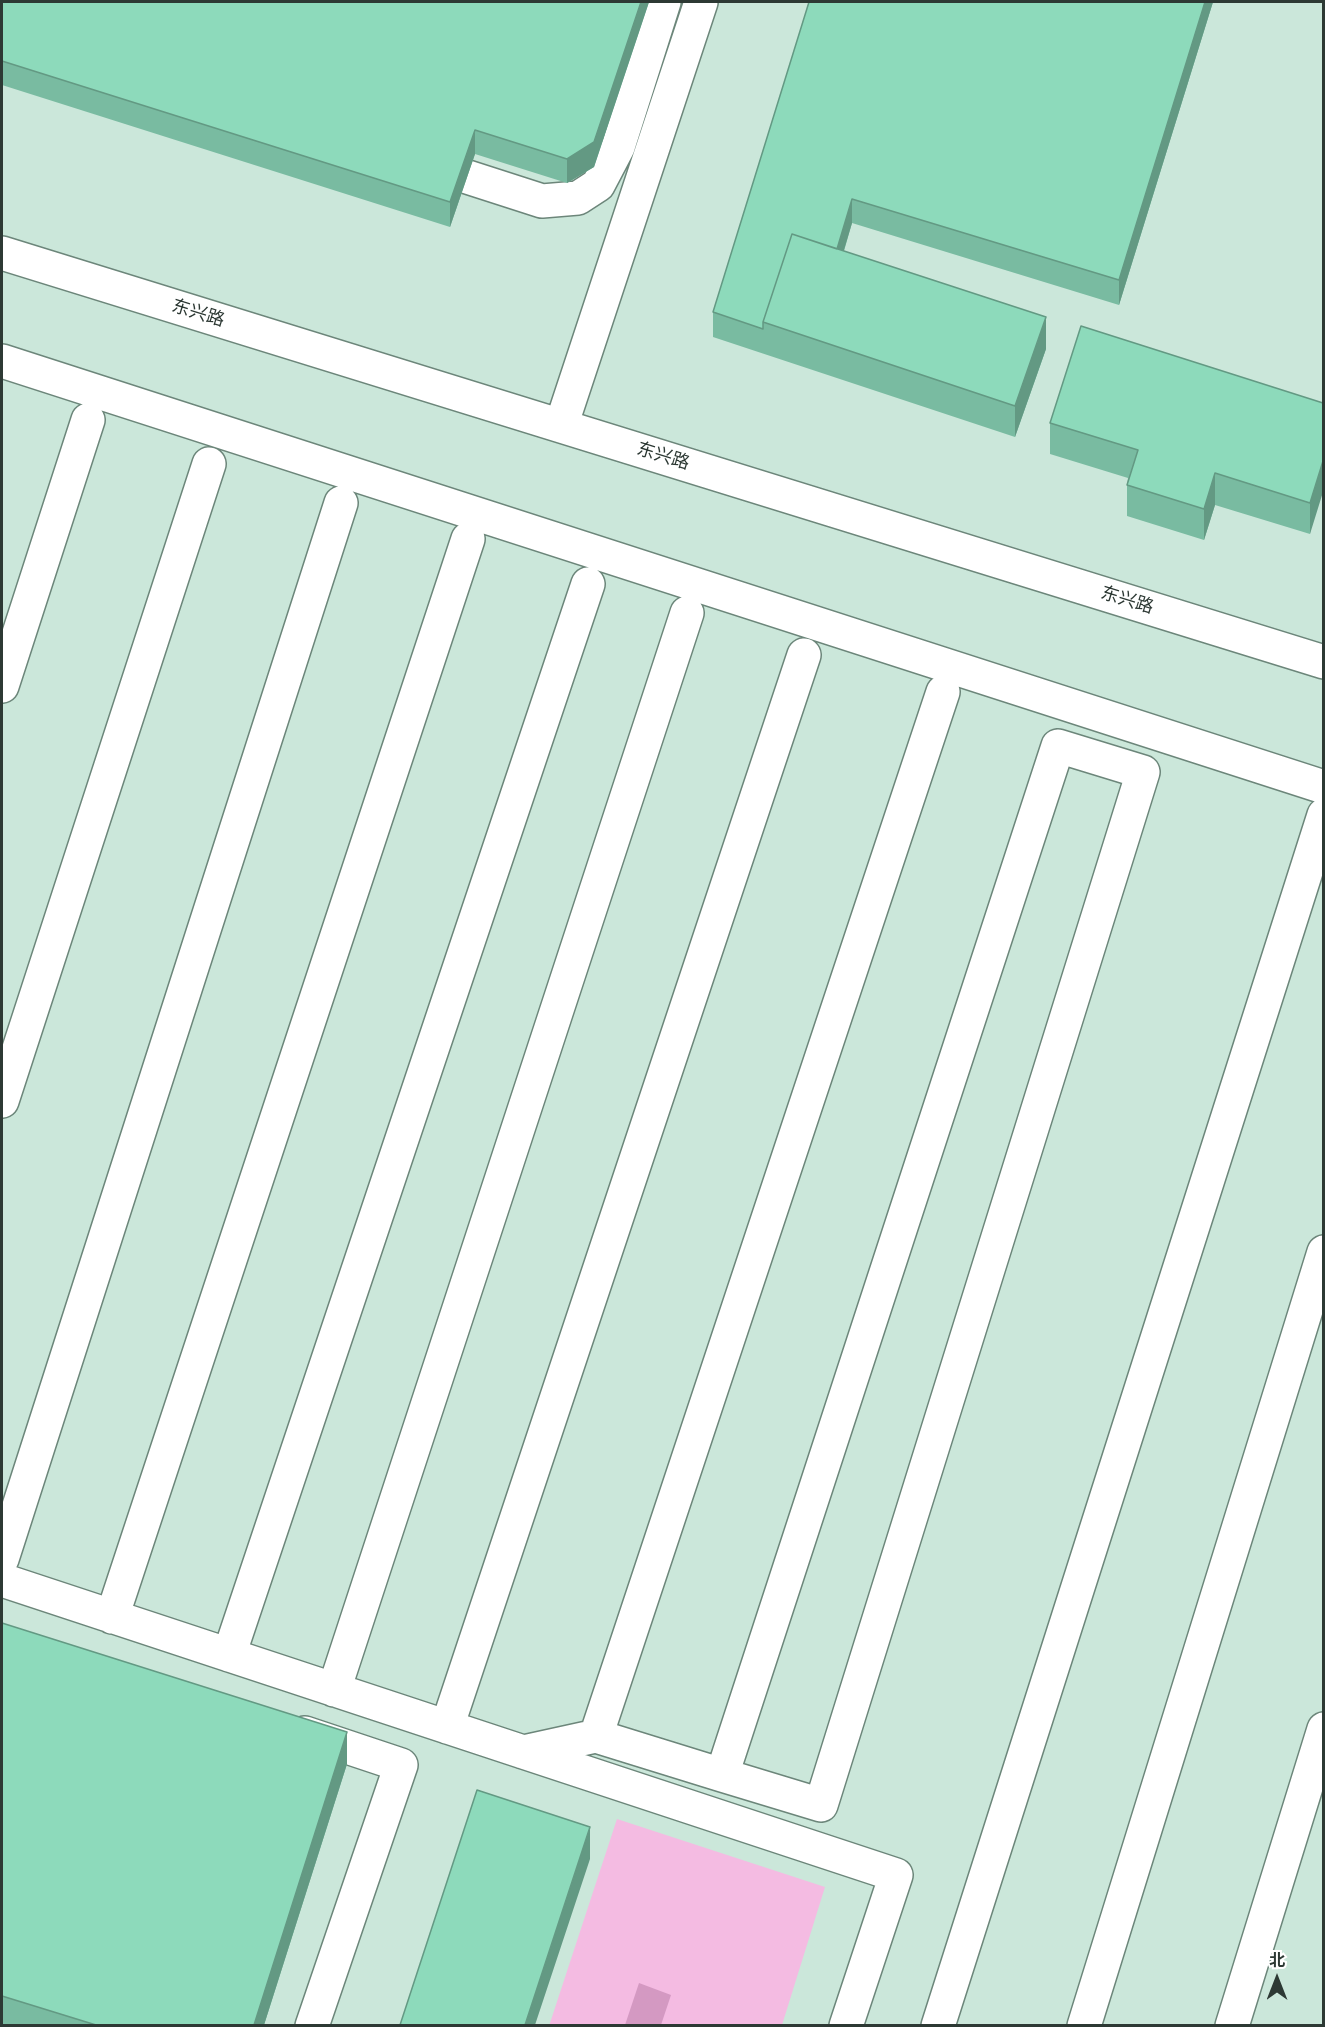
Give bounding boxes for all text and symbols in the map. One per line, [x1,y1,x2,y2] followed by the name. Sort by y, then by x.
[169,296,227,332] street label: 东兴路
[634,439,692,475] street label: 东兴路
[1098,583,1156,619] street label: 东兴路
[1247,1949,1307,2009] north arrow
[1269,1951,1285,1970] text: 北

